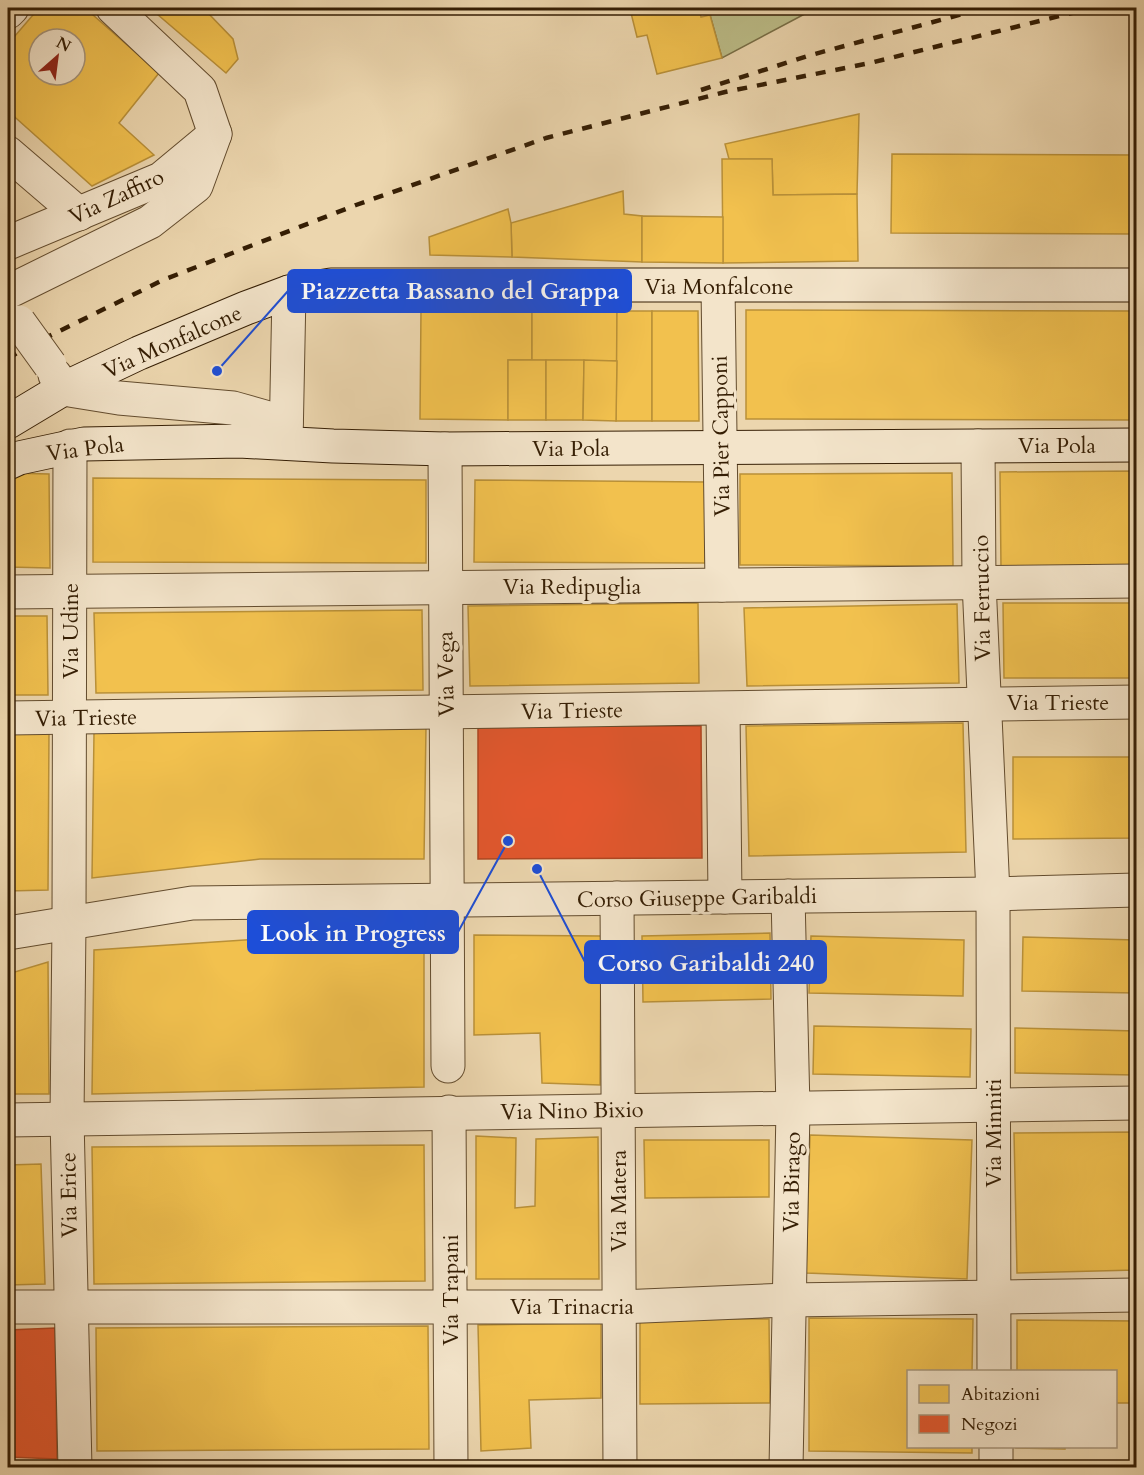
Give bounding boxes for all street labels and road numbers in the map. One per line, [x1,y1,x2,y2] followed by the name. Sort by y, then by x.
[64,162,169,232] street label: Via Zaffiro
[644,272,794,302] street label: Via Monfalcone
[98,298,247,386] street label: Via Monfalcone
[705,355,737,517] street label: Via Pier Capponi
[45,429,126,469] street label: Via Pola
[1018,431,1096,461] street label: Via Pola
[532,434,610,464] street label: Via Pola
[966,534,998,662] street label: Via Ferruccio
[503,572,642,602] street label: Via Redipuglia
[56,583,86,679] street label: Via Udine
[430,630,462,717] street label: Via Vega
[1007,688,1109,718] street label: Via Trieste
[521,695,623,727] street label: Via Trieste
[35,702,137,734] street label: Via Trieste
[577,881,817,915] street label: Corso Giuseppe Garibaldi
[979,1078,1009,1188] street label: Via Minniti
[500,1095,644,1127] street label: Via Nino Bixio
[776,1131,808,1233] street label: Via Birago
[604,1149,634,1252] street label: Via Matera
[53,1152,85,1238] street label: Via Erice
[436,1234,466,1346] street label: Via Trapani
[510,1292,634,1322] street label: Via Trinacria

